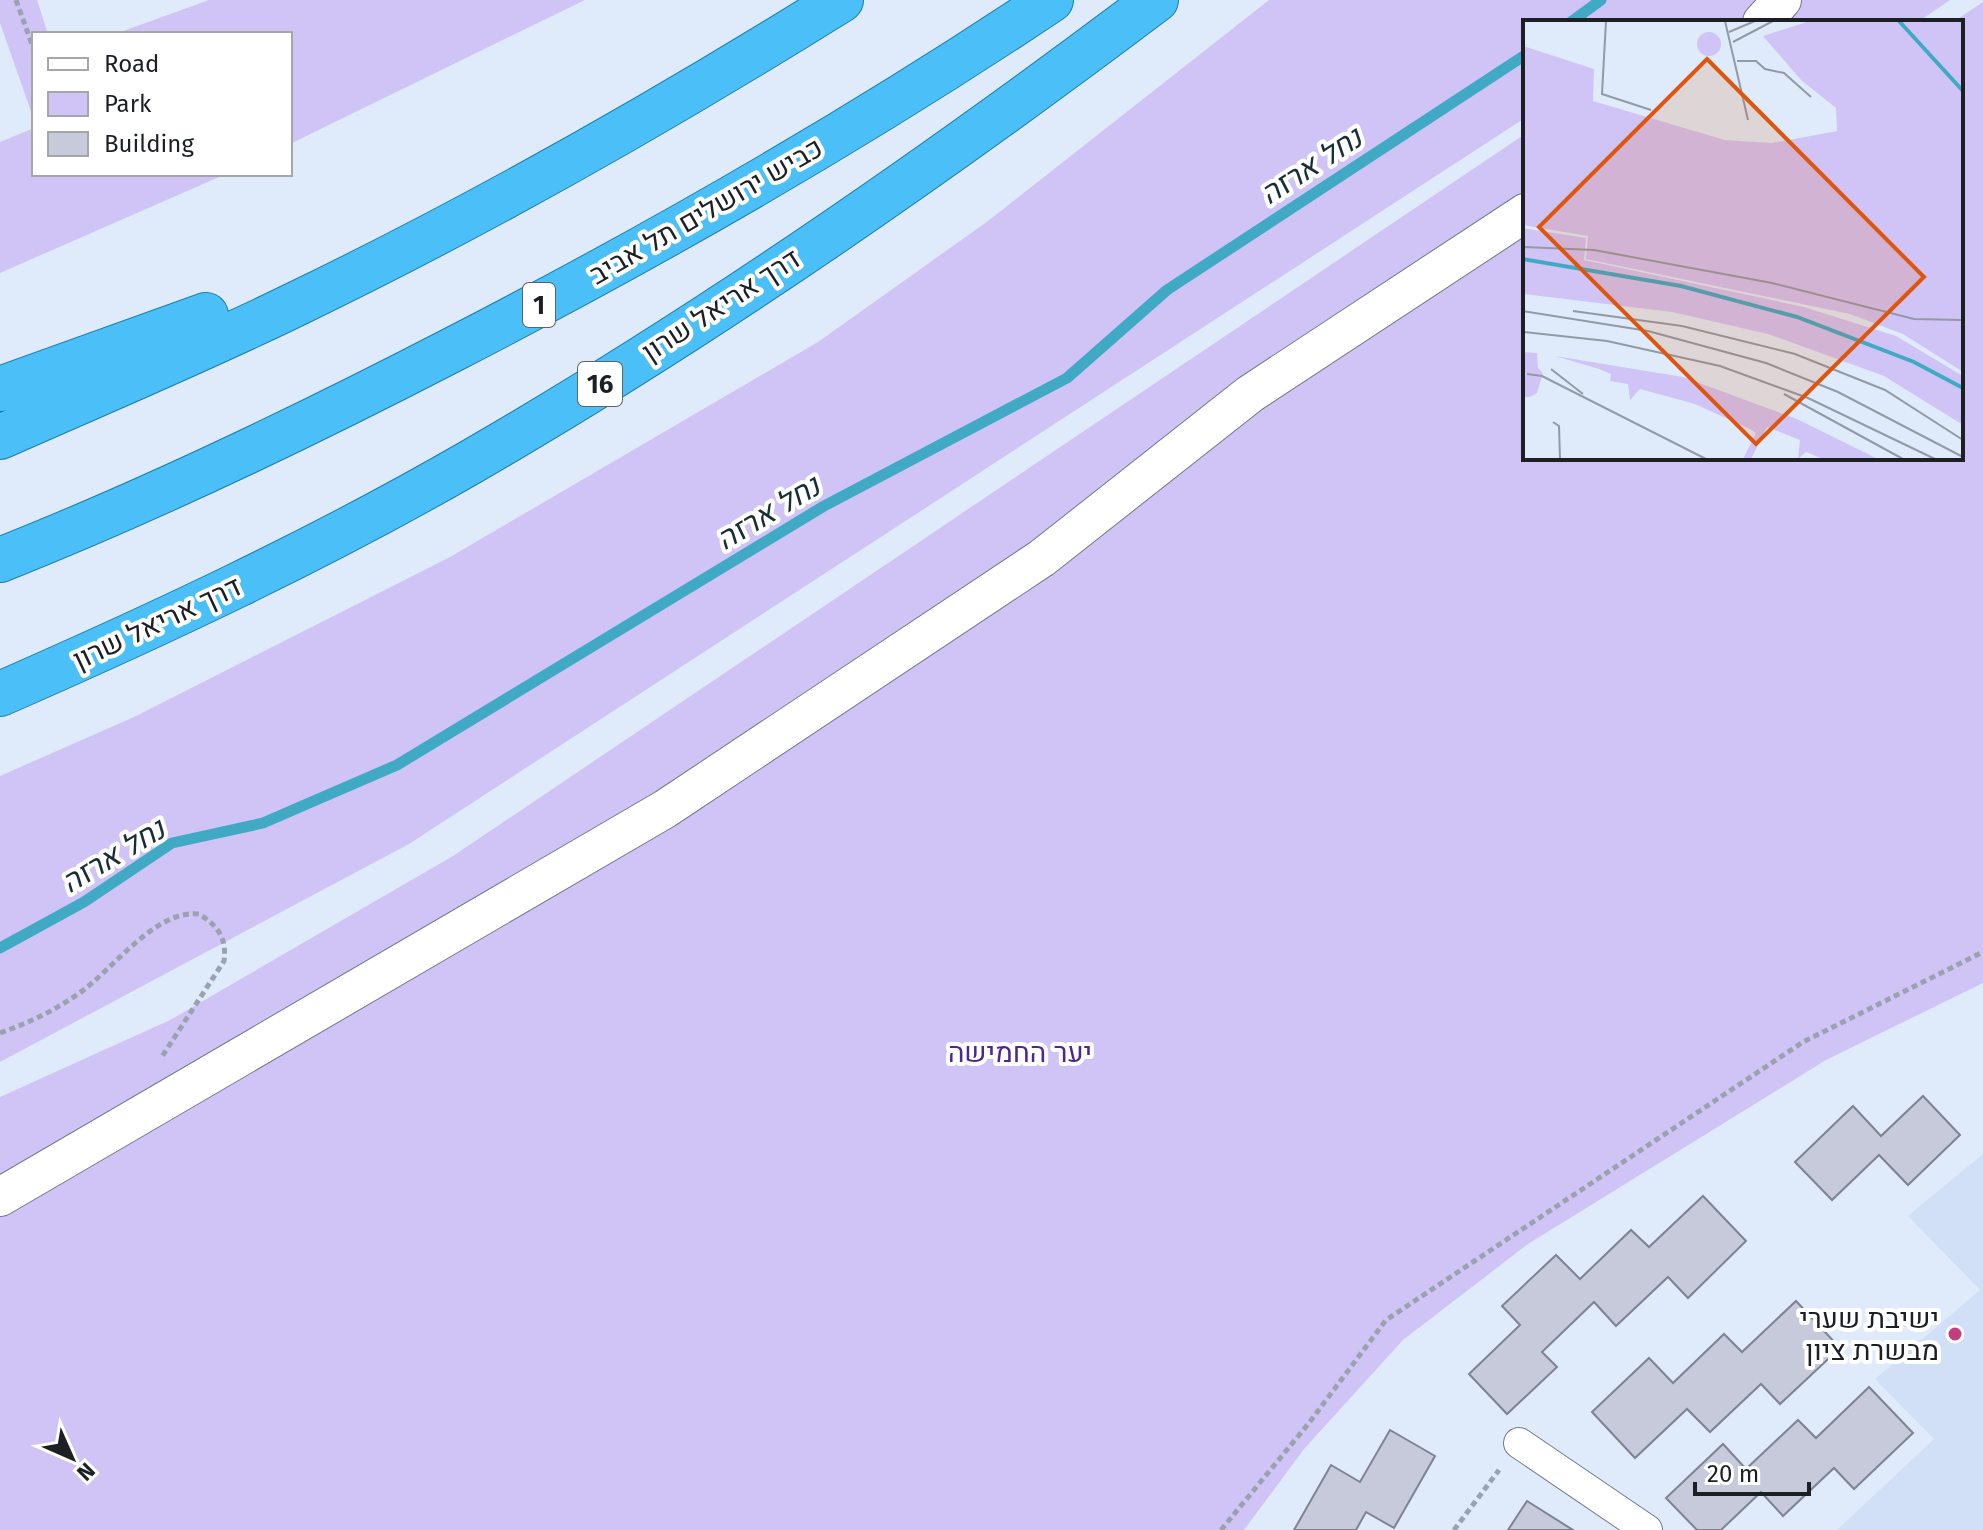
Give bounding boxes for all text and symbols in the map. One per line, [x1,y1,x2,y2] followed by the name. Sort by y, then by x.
[1523,20,1963,460] inset map
[32,32,292,176] legend
[104,50,159,78] text: Road
[104,90,152,118] text: Park
[1253,119,1371,212] water label: נחל ארזה
[104,130,194,158] text: Building
[584,131,828,291] street label: כביש ירושלים תל אביב
[636,242,806,368] street label: דרך אריאל שרון
[523,283,555,327] road number: 1
[578,362,622,406] road number: 16
[710,467,828,558] water label: נחל ארזה
[68,570,246,676] street label: דרך אריאל שרון
[55,810,173,901] water label: נחל ארזה
[948,1036,1092,1069] park label: יער החמישה
[1800,1302,1939,1367] place label: ישיבת שערי מבשרת ציון
[1946,1325,1964,1343] marker: ישיבת שערי מבשרת ציון
[32,1418,112,1498] north arrow
[1695,1446,1809,1496] scale bar
[71,1457,100,1486] text: N
[1707,1460,1759,1488] text: 20 m

